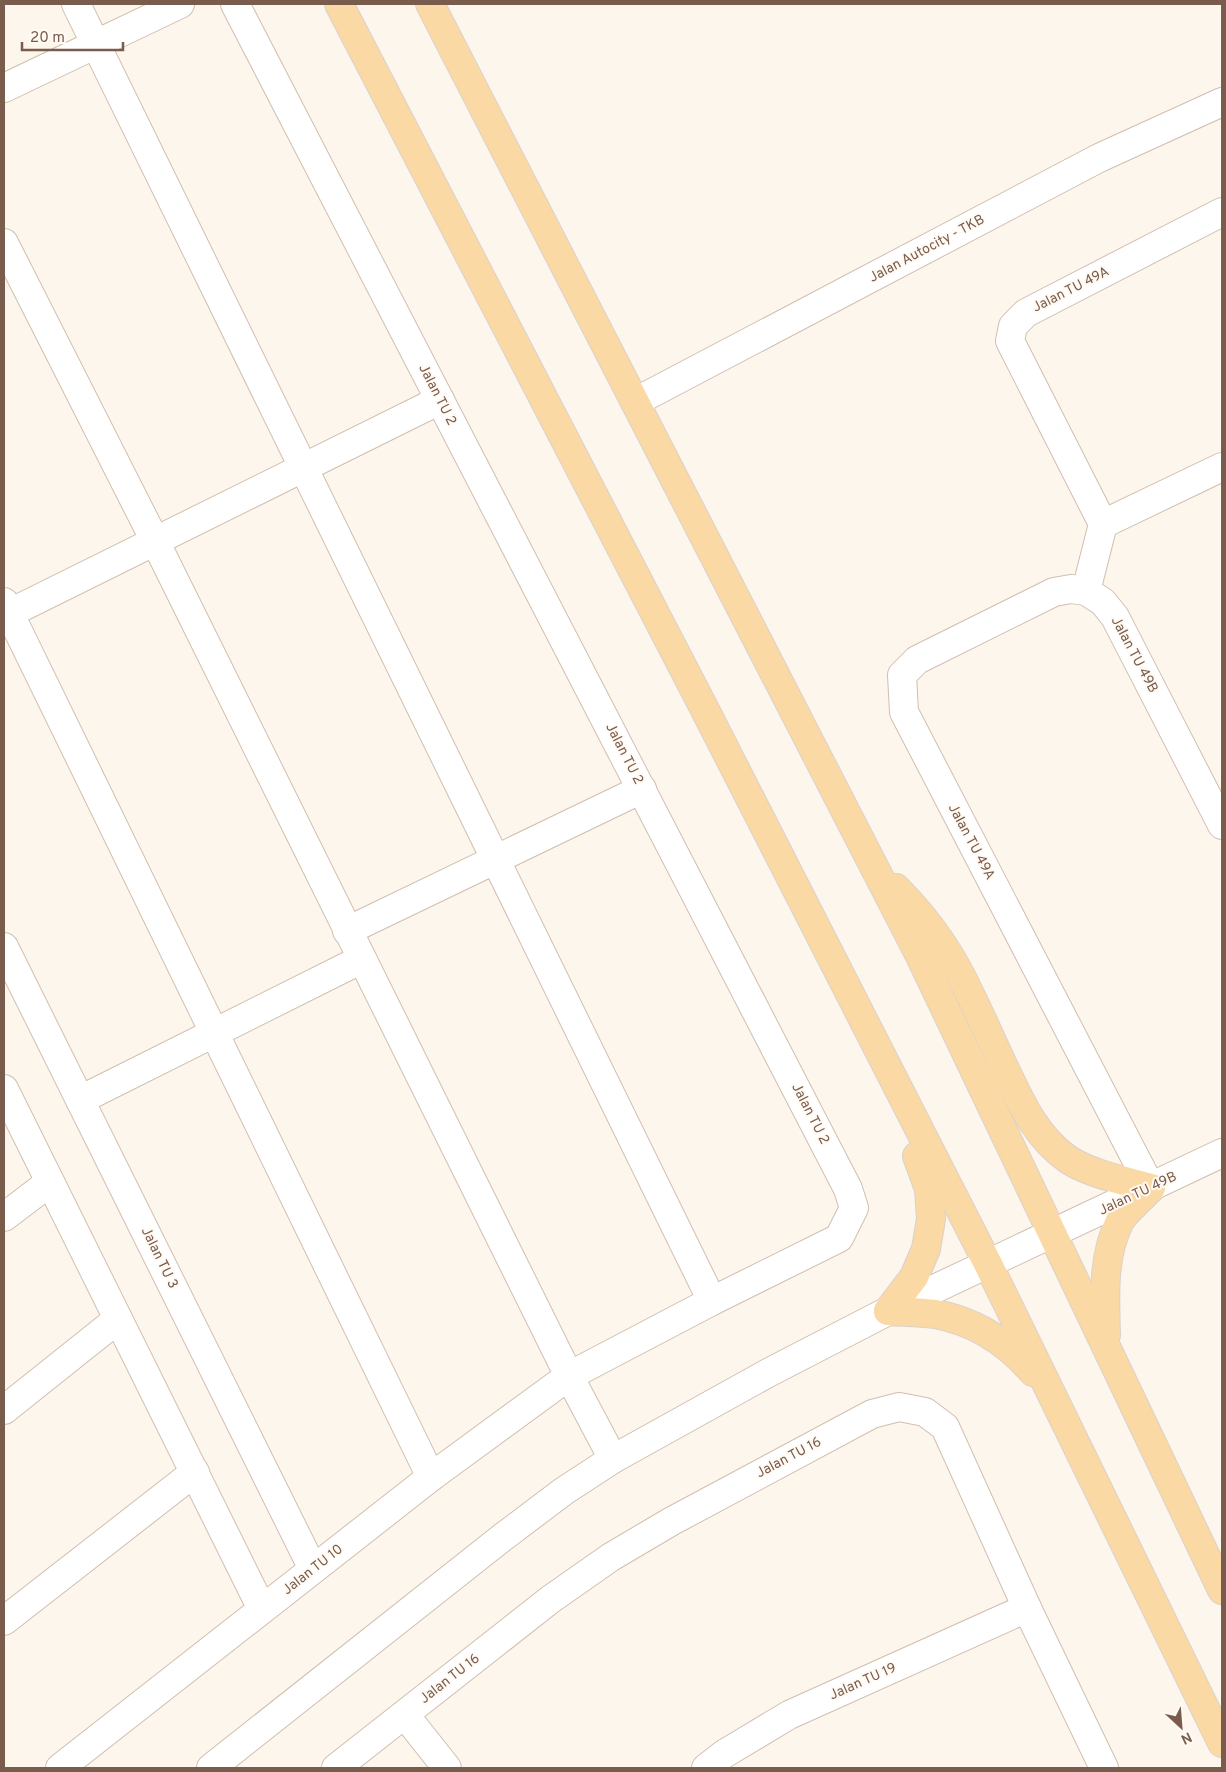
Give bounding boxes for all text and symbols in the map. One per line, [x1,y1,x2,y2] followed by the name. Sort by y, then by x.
[22,20,124,52] scale bar
[30,29,65,48] text: 20 m
[866,211,988,287] street label: Jalan Autocity - TKB
[1030,263,1112,317] street label: Jalan TU 49A
[414,362,460,428] street label: Jalan TU 2
[1107,614,1161,696] street label: Jalan TU 49B
[601,721,647,787] street label: Jalan TU 2
[944,801,998,883] street label: Jalan TU 49A
[787,1081,833,1147] street label: Jalan TU 2
[1096,1169,1180,1219] street label: Jalan TU 49B
[137,1224,181,1292] street label: Jalan TU 3
[753,1434,825,1482] street label: Jalan TU 16
[279,1541,347,1599] street label: Jalan TU 10
[417,1650,483,1708] street label: Jalan TU 16
[827,1660,899,1704] street label: Jalan TU 19
[1156,1702,1206,1752] north arrow
[1178,1727,1194,1747] text: N

